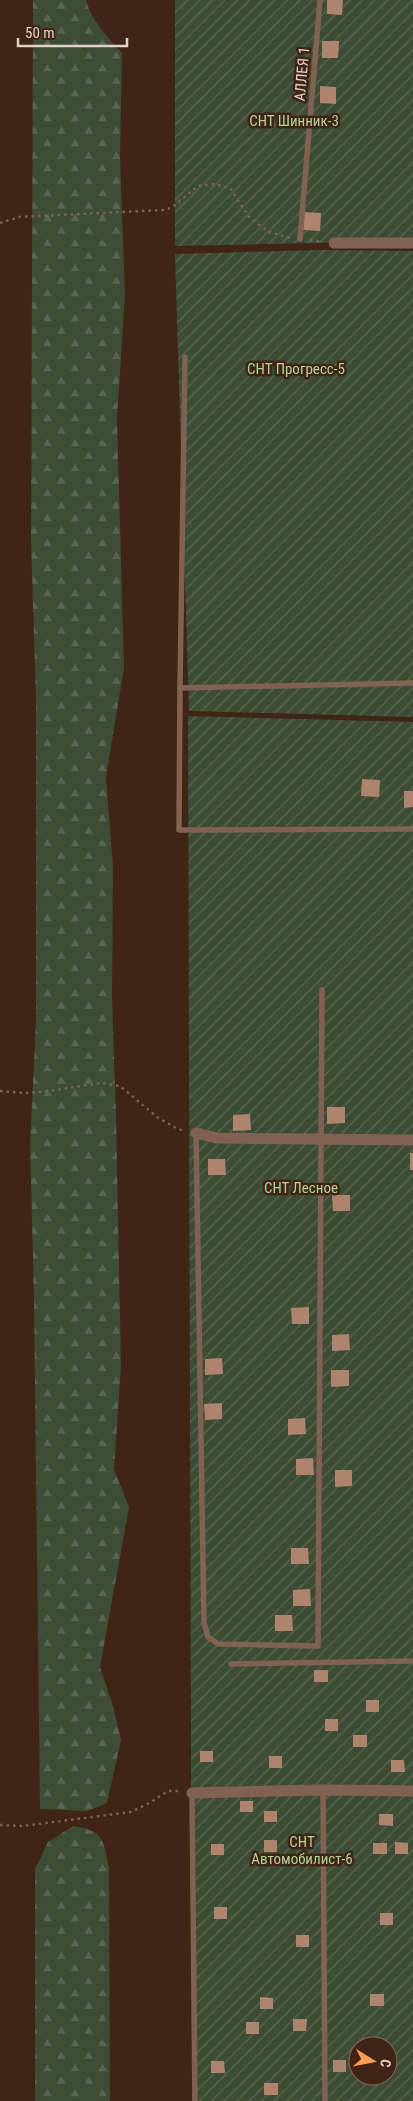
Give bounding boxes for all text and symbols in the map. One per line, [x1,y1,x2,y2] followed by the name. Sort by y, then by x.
[18,15,126,47] scale bar
[25,24,55,42] text: 50 m
[291,46,313,102] street label: АЛЛЕЯ 1
[249,112,339,130] park label: СНТ Шинник-3
[247,360,345,378] park label: СНТ Прогресс-5
[264,1179,338,1197] park label: СНТ Лесное
[251,1833,353,1868] park label: СНТ Автомобилист-6
[348,2036,398,2086] north arrow
[377,2058,394,2069] text: С

